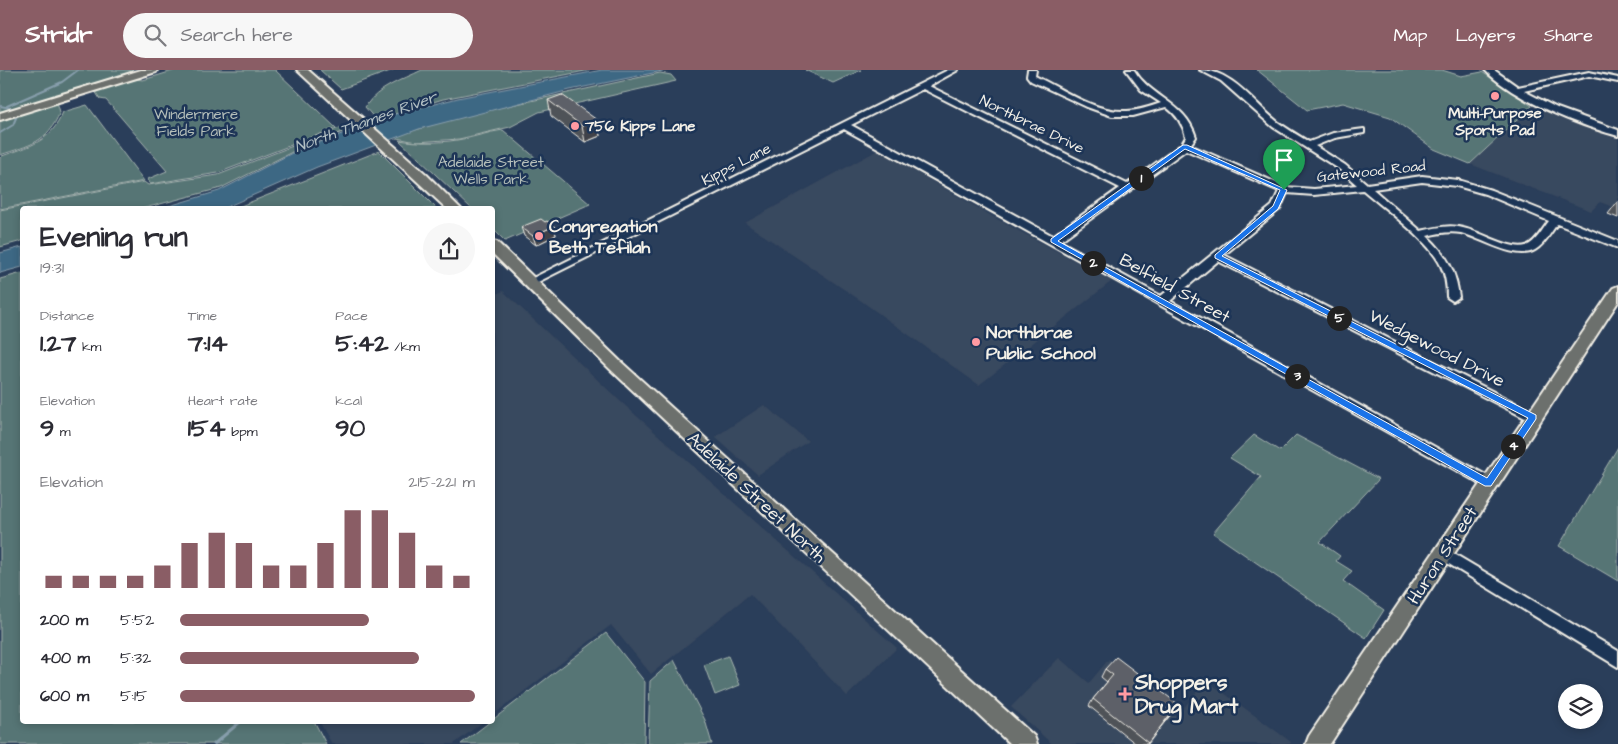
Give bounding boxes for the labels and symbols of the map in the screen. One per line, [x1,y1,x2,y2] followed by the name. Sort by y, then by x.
[291,85,442,158] water label: North Thames River
[976,90,1088,159] street label: Northbrae Drive
[1489,90,1501,102] marker: Multi-Purpose Sports Pad
[1448,103,1542,141] place label: Multi-Purpose Sports Pad
[154,104,238,142] park label: Windermere Fields Park
[584,116,695,137] place label: 756 Kipps Lane
[569,120,581,132] marker: 756 Kipps Lane
[698,138,775,191] street label: Kipps Lane
[1263,139,1305,190] pin
[438,152,544,190] park label: Adelaide Street Wells Park
[1316,155,1427,188] street label: Gatewood Road
[1128,166,1154,190] pin: 1
[549,214,657,260] place label: Congregation Beth Tefilah
[533,230,545,242] marker: Congregation Beth Tefilah
[1115,248,1235,330] street label: Belfield Street
[1080,250,1106,276] pin: 2
[1364,303,1509,395] street label: Wedgewood Drive
[1326,306,1352,330] pin: 5
[986,320,1096,366] place label: Northbrae Public School
[970,336,982,348] marker: Northbrae Public School
[1284,364,1310,388] pin: 3
[682,426,832,569] street label: Adelaide Street North
[1500,434,1526,458] pin: 4
[1401,501,1484,609] street label: Huron Street
[1134,668,1239,723] place label: Shoppers Drug Mart
[1119,688,1131,700] marker: Shoppers Drug Mart

